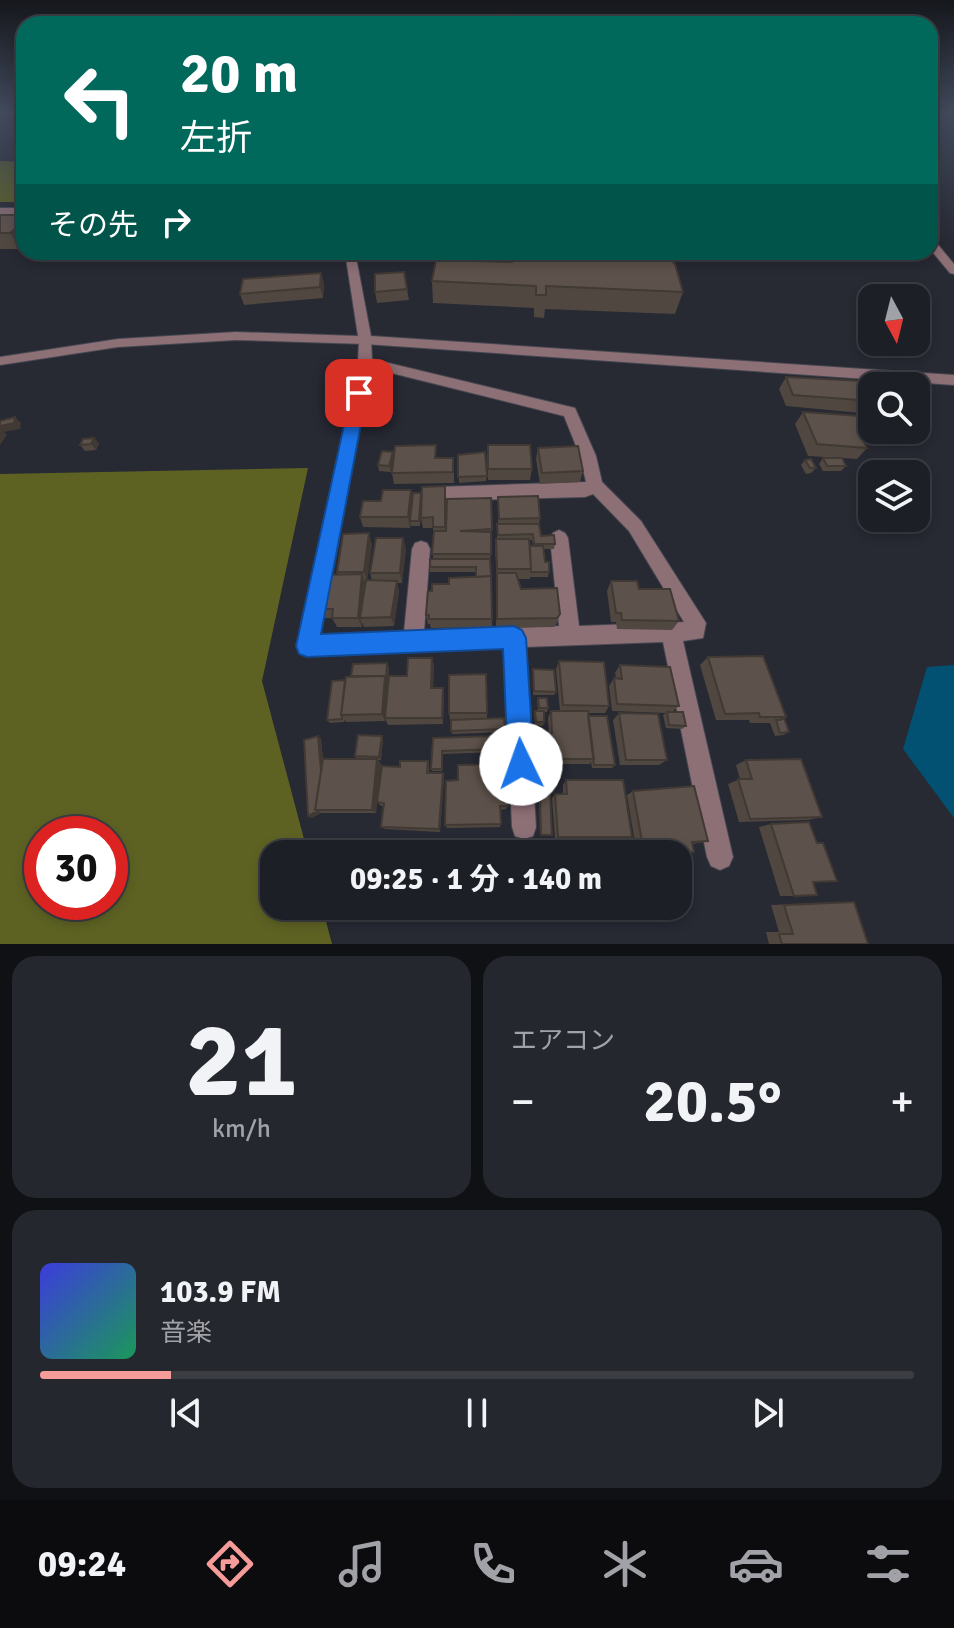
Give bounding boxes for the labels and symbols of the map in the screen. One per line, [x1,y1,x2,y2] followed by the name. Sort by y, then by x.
[858,284,930,356] north arrow
[325,359,393,427] pin
[479,722,563,806] position arrow
[24,816,128,920] speed limit sign: 30

